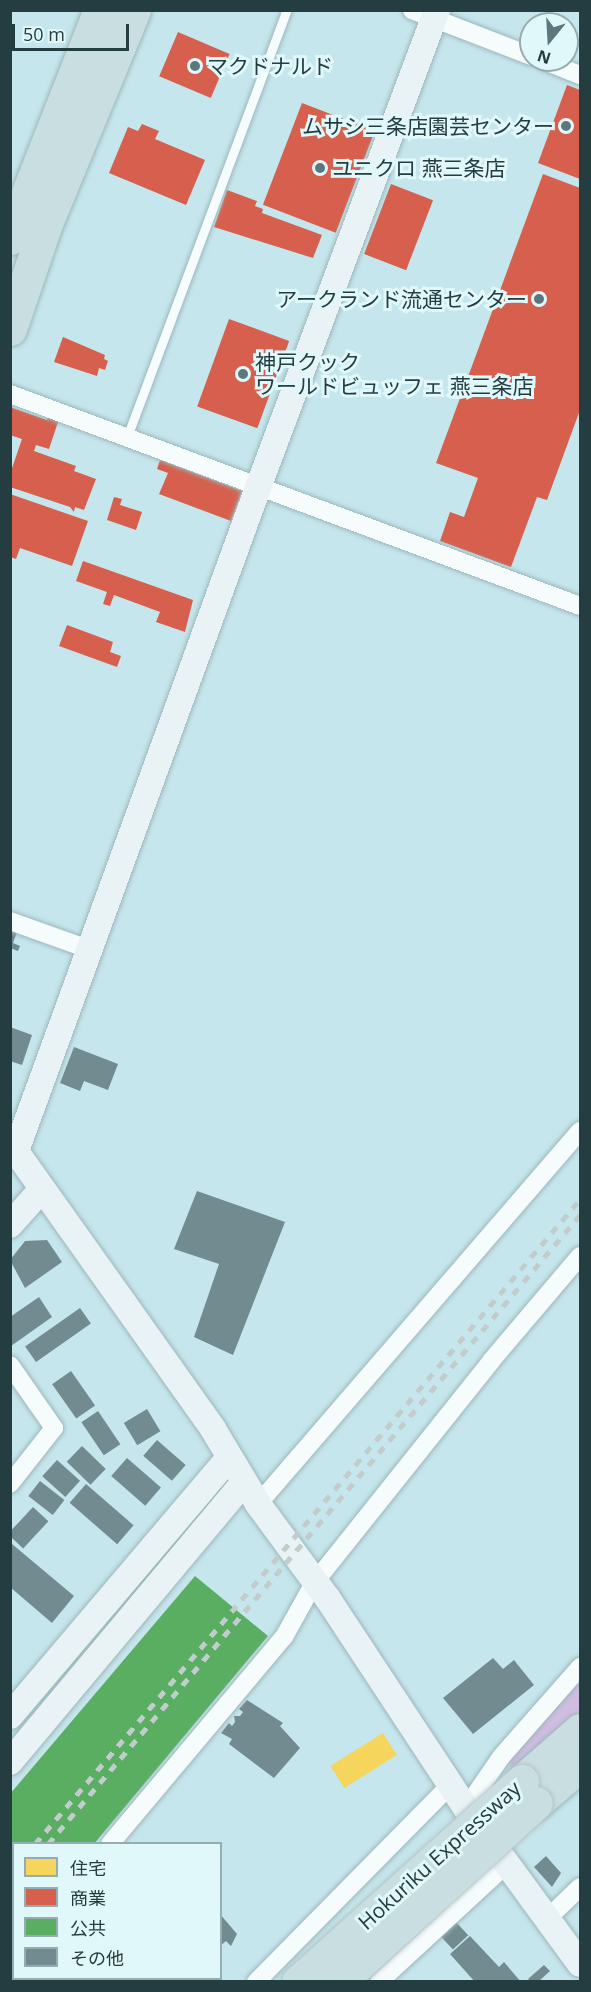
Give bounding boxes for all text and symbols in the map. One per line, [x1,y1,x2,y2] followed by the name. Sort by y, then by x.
[15,12,132,50] scale bar
[519,12,579,72] north arrow
[23,22,65,46] text: 50 m
[534,45,554,70] text: N
[207,53,333,79] place label: マクドナルド
[188,59,202,73] marker: マクドナルド
[302,113,554,139] place label: ムサシ三条店園芸センター
[559,119,573,133] marker: ムサシ三条店園芸センター
[332,155,505,181] place label: ユニクロ 燕三条店
[313,161,327,175] marker: ユニクロ 燕三条店
[276,286,527,312] place label: アークランド流通センター
[532,292,546,306] marker: アークランド流通センター
[255,349,533,399] place label: 神戸クック ワールドビュッフェ 燕三条店
[236,367,250,381] marker: 神戸クック ワールドビュッフェ 燕三条店
[353,1775,525,1935] street label: Hokuriku Expressway
[12,1842,222,1980] legend
[70,1856,106,1880] text: 住宅
[70,1886,106,1910] text: 商業
[70,1916,106,1940] text: 公共
[70,1946,124,1970] text: その他

